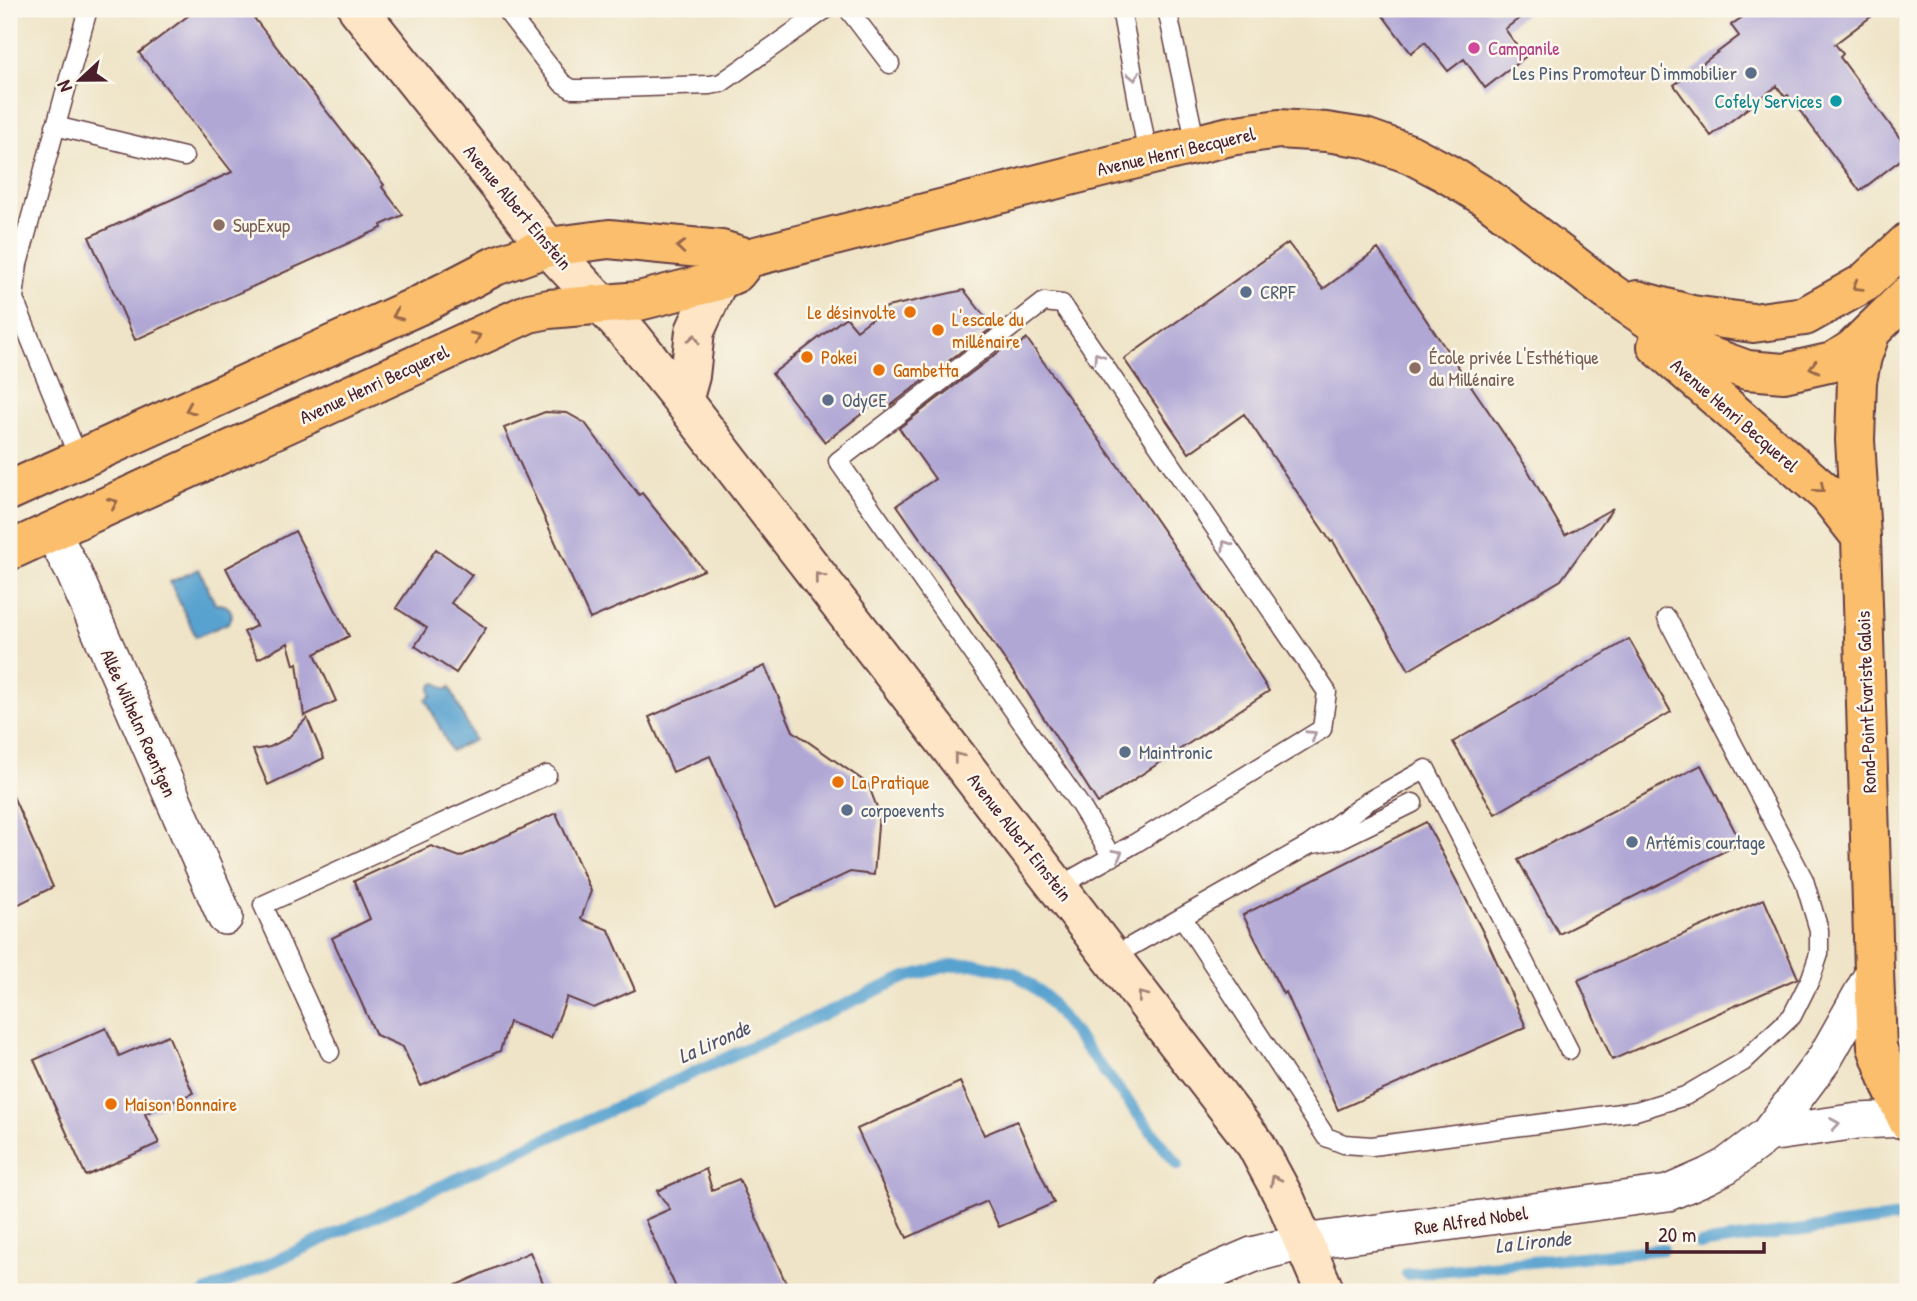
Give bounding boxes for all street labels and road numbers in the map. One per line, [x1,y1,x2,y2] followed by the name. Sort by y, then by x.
[1094,120,1259,182] street label: Avenue Henri Becquerel
[458,139,578,275] street label: Avenue Albert Einstein
[295,338,454,430] street label: Avenue Henri Becquerel
[1665,352,1805,479] street label: Avenue Henri Becquerel
[1850,611,1882,793] street label: Rond-Point Évariste Galois
[95,645,183,801] street label: Allée Wilhelm Roentgen
[962,768,1078,906] street label: Avenue Albert Einstein
[1413,1199,1530,1241] street label: Rue Alfred Nobel

